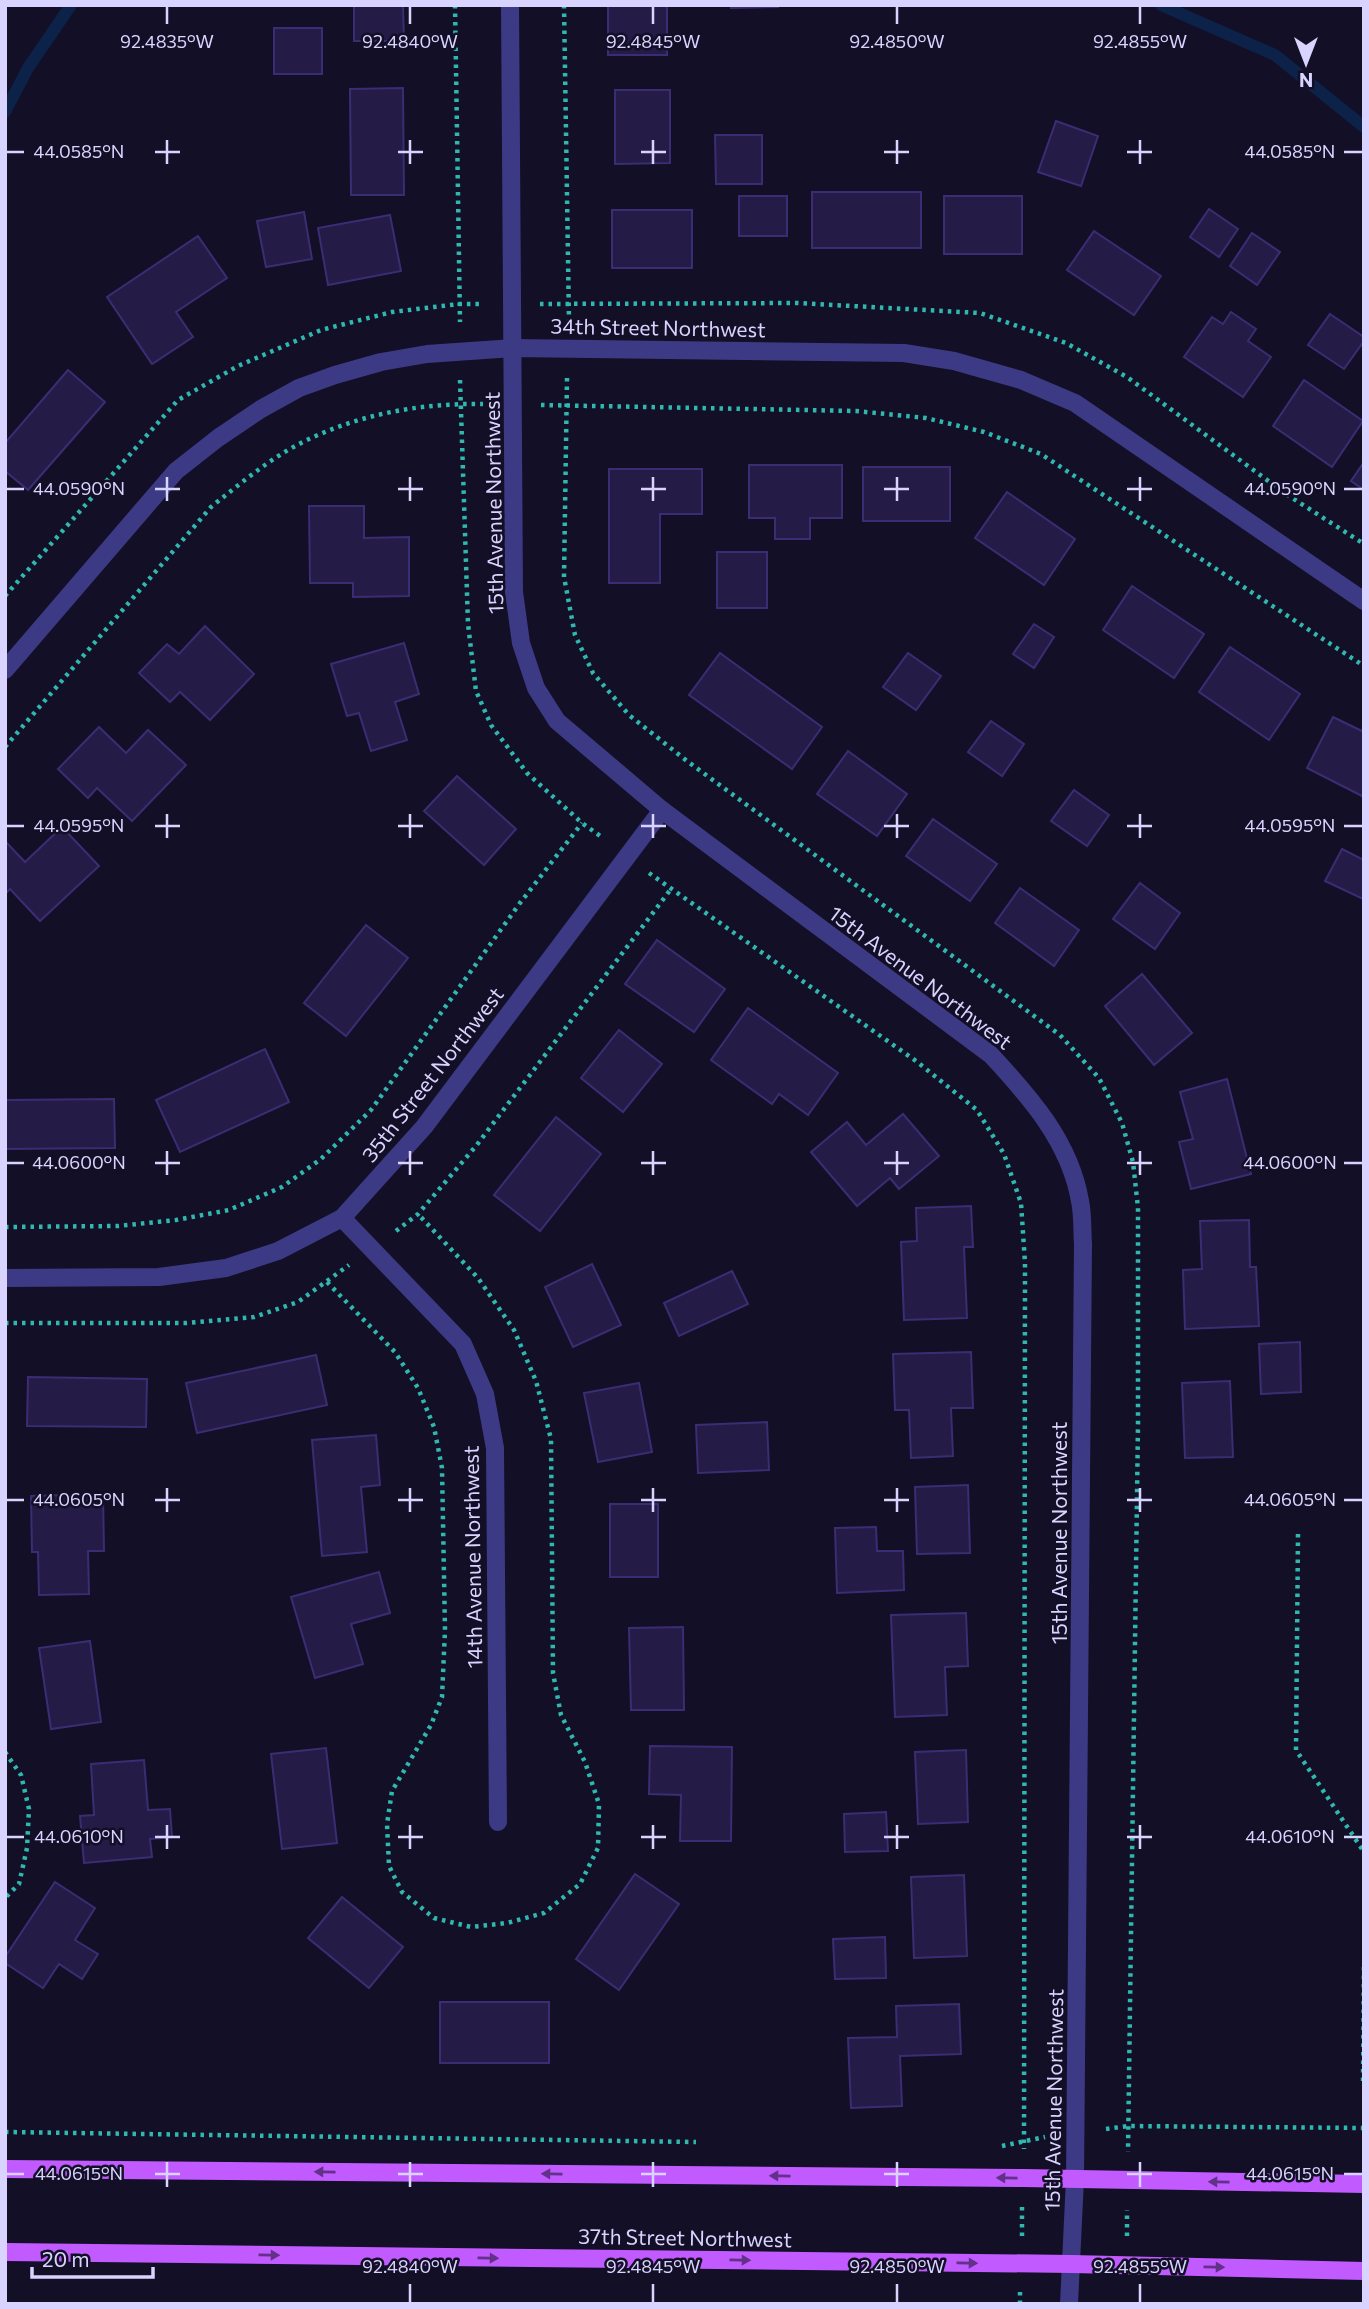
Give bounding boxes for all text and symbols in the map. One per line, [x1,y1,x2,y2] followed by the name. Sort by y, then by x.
[1271,28,1341,98] north arrow
[120,30,214,52] text: 92.4835°W
[362,30,458,52] text: 92.4840°W
[606,30,700,52] text: 92.4845°W
[849,30,945,52] text: 92.4850°W
[1093,30,1187,52] text: 92.4855°W
[1299,69,1313,92] text: N
[34,140,124,162] text: 44.0585°N
[1245,140,1335,162] text: 44.0585°N
[550,313,766,341] street label: 34th Street Northwest
[479,392,507,614] street label: 15th Avenue Northwest
[33,477,125,499] text: 44.0590°N
[1244,477,1336,499] text: 44.0590°N
[34,814,124,836] text: 44.0595°N
[1245,814,1335,836] text: 44.0595°N
[825,900,1017,1054] street label: 15th Avenue Northwest
[356,982,508,1166] street label: 35th Street Northwest
[32,1151,126,1173] text: 44.0600°N
[1243,1151,1337,1173] text: 44.0600°N
[1046,1422,1071,1644] street label: 15th Avenue Northwest
[458,1445,486,1669] street label: 14th Avenue Northwest
[33,1488,125,1510] text: 44.0605°N
[1244,1488,1336,1510] text: 44.0605°N
[34,1825,124,1847] text: 44.0610°N
[1245,1825,1335,1847] text: 44.0610°N
[1039,1989,1067,2211] street label: 15th Avenue Northwest
[35,2162,123,2184] text: 44.0615°N
[1246,2162,1334,2184] text: 44.0615°N
[313,2166,335,2178] one-way arrow
[541,2168,563,2180] one-way arrow
[768,2170,790,2182] one-way arrow
[996,2172,1018,2184] one-way arrow
[1207,2176,1229,2187] one-way arrow
[578,2223,792,2251] street label: 37th Street Northwest
[32,2236,152,2280] scale bar
[42,2246,90,2271] text: 20 m
[259,2249,281,2261] one-way arrow
[477,2252,499,2263] one-way arrow
[729,2254,751,2266] one-way arrow
[362,2255,458,2277] text: 92.4840°W
[606,2255,700,2277] text: 92.4845°W
[849,2255,945,2277] text: 92.4850°W
[1093,2255,1187,2277] text: 92.4855°W
[956,2257,978,2269] one-way arrow
[1203,2262,1225,2273] one-way arrow

